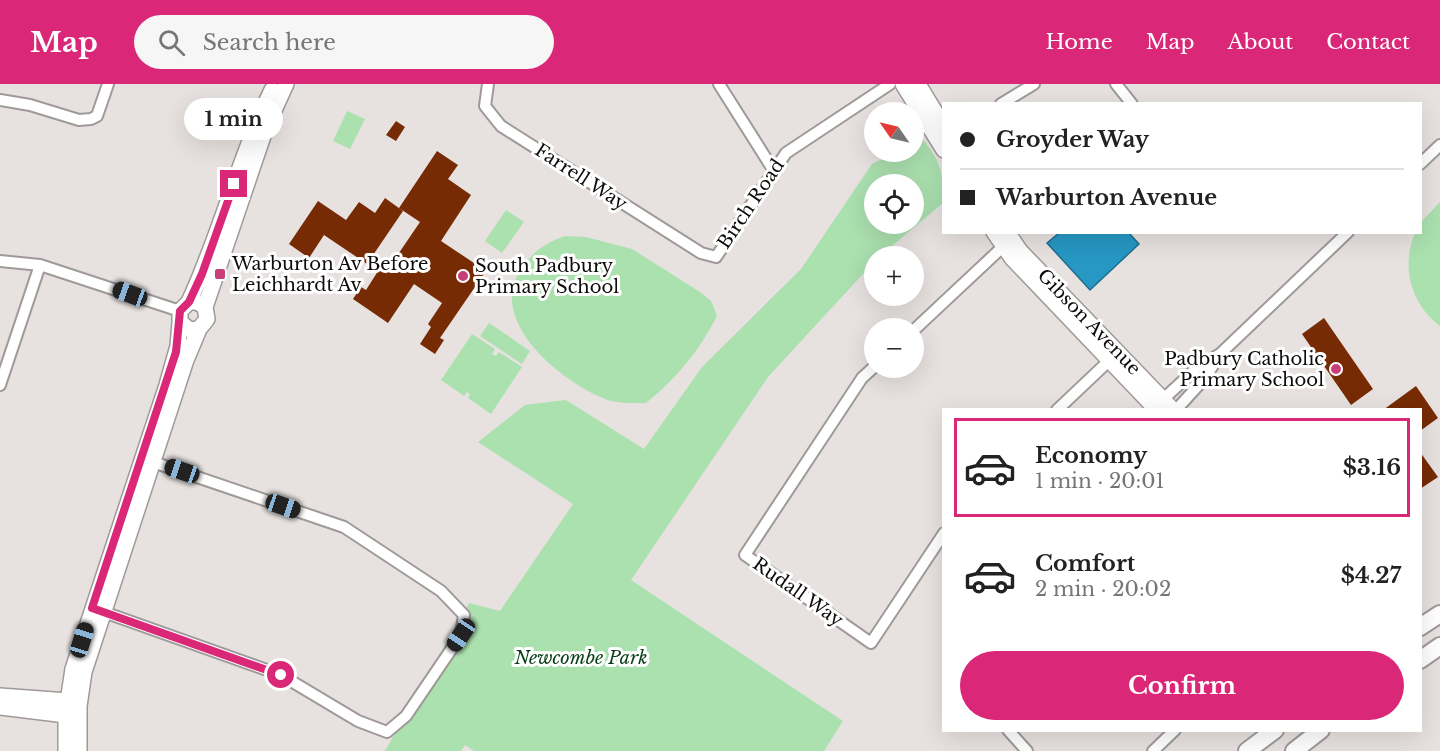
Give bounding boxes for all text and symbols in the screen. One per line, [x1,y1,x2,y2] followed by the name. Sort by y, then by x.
[134,15,554,69] search box
[30,25,98,60] text: Map
[155,26,188,59] icon: search
[203,29,336,56] text: Search here
[1046,29,1113,55] text: Home
[1146,29,1194,55] text: Map
[1227,29,1293,55] text: About
[1326,29,1410,55] text: Contact
[184,97,284,139] callout: 1 min
[864,102,924,162] north arrow
[864,102,924,378] map controls
[205,107,262,131] text: 1 min
[996,126,1149,153] text: Groyder Way
[531,139,632,215] street label: Farrell Way
[713,155,789,253] street label: Birch Road
[220,170,247,197] route end
[864,174,924,234] button: locate
[996,184,1217,211] text: Warburton Avenue
[864,246,924,306] button: +
[231,253,428,296] place label: Warburton Av Before Leichhardt Av
[475,255,619,298] place label: South Padbury Primary School
[1033,264,1145,380] street label: Gibson Avenue
[213,267,227,281] marker: Warburton Av Before Leichhardt Av
[456,269,470,283] marker: South Padbury Primary School
[110,279,150,309] car
[864,318,924,378] button: −
[1164,348,1324,391] place label: Padbury Catholic Primary School
[1329,362,1343,376] marker: Padbury Catholic Primary School
[963,441,1017,495] icon: car
[1035,442,1147,469] text: Economy
[1343,454,1401,481] text: $3.16
[162,457,202,485] car
[1035,469,1164,493] text: 1 min · 20:01
[263,492,303,520] car
[963,549,1017,603] icon: car
[1035,550,1135,577] text: Comfort
[749,553,848,631] street label: Rudall Way
[1341,562,1401,589] text: $4.27
[1035,577,1171,601] text: 2 min · 20:02
[443,615,479,655] car
[68,620,96,660] car
[514,647,647,669] park label: Newcombe Park
[960,651,1404,720] button: Confirm
[267,661,294,688] route start

